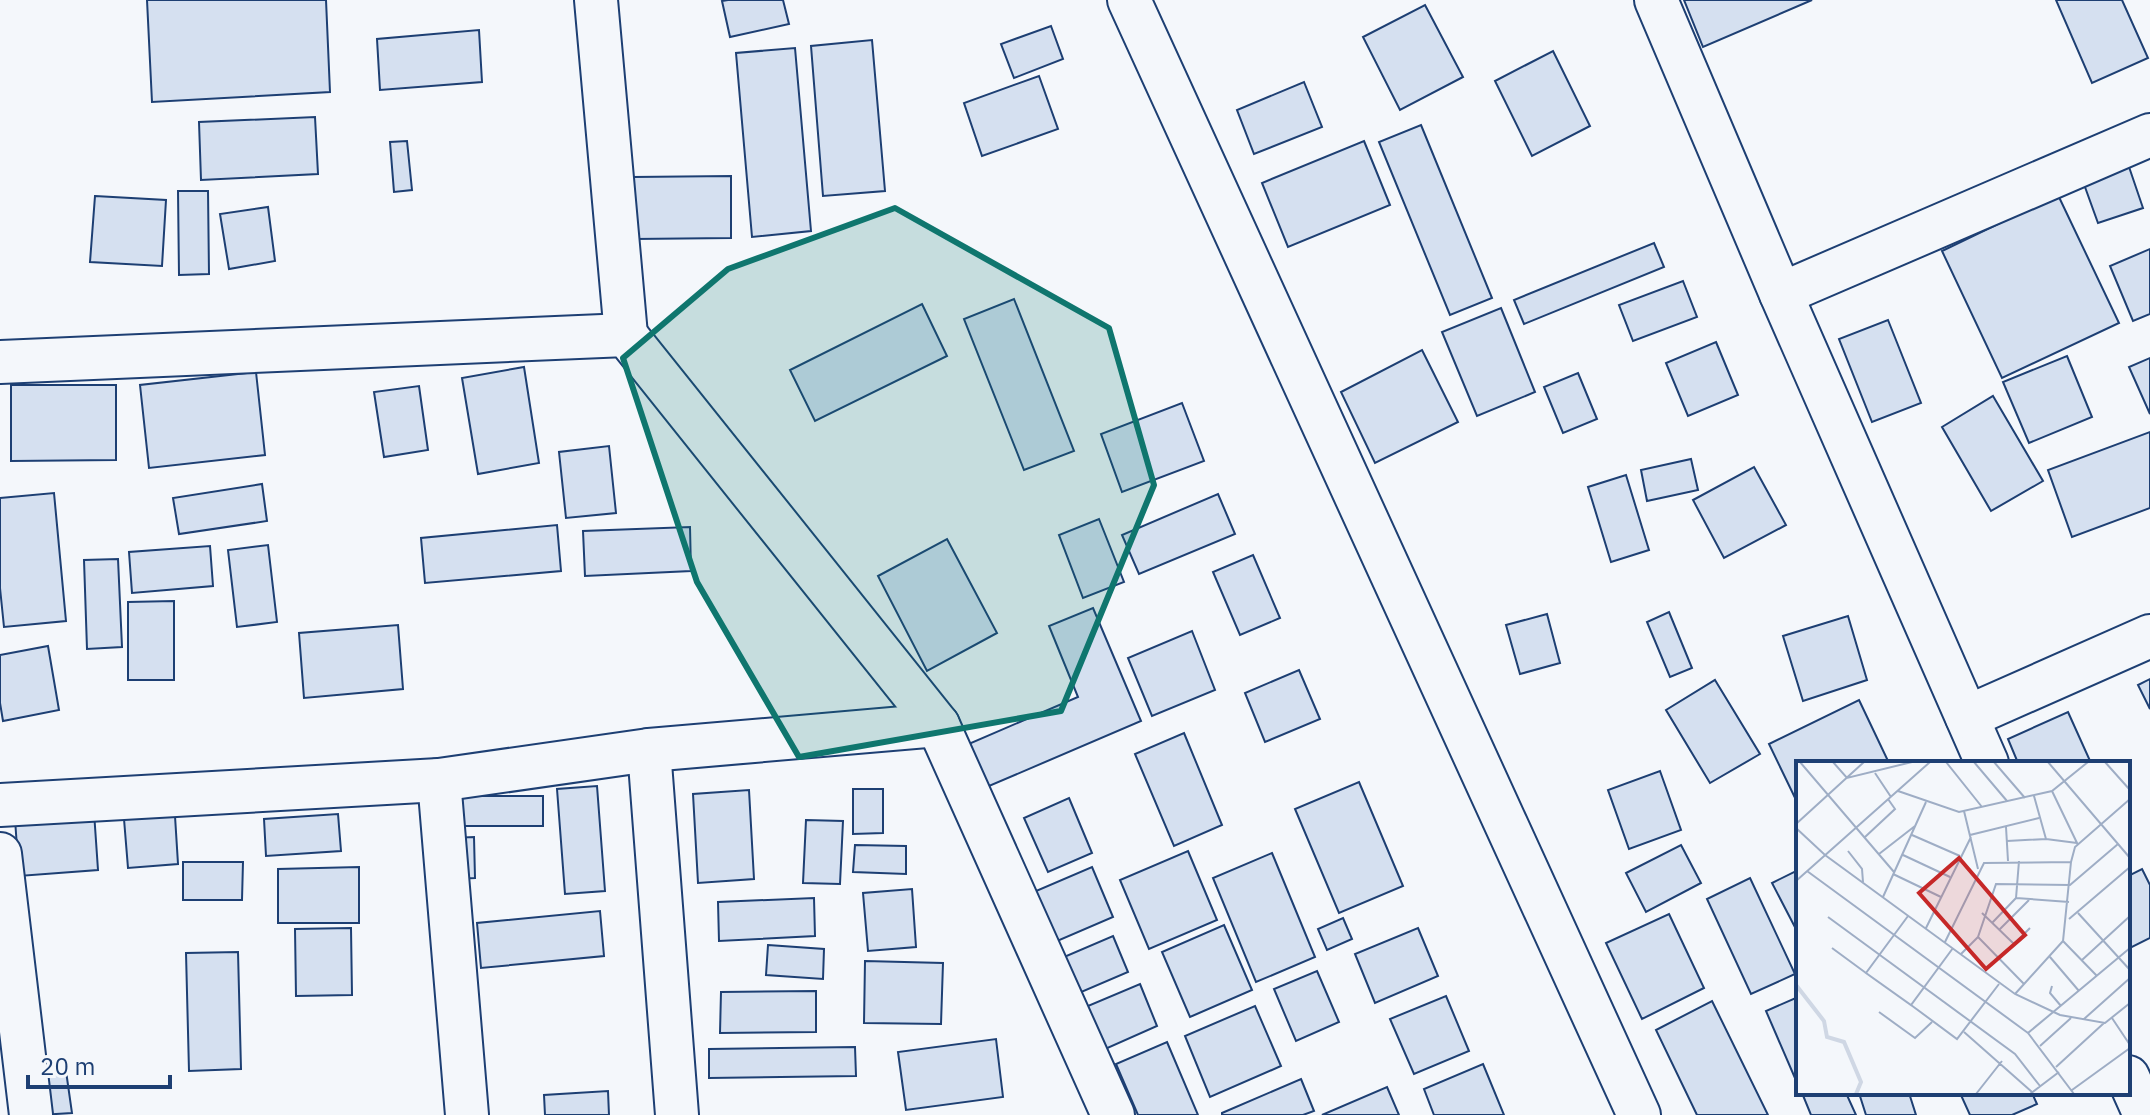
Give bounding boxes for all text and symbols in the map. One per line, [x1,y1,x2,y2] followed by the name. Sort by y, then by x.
[1796,761,2130,1095] inset map
[28,1039,170,1089] scale bar
[40,1050,95,1082] text: 20 m

